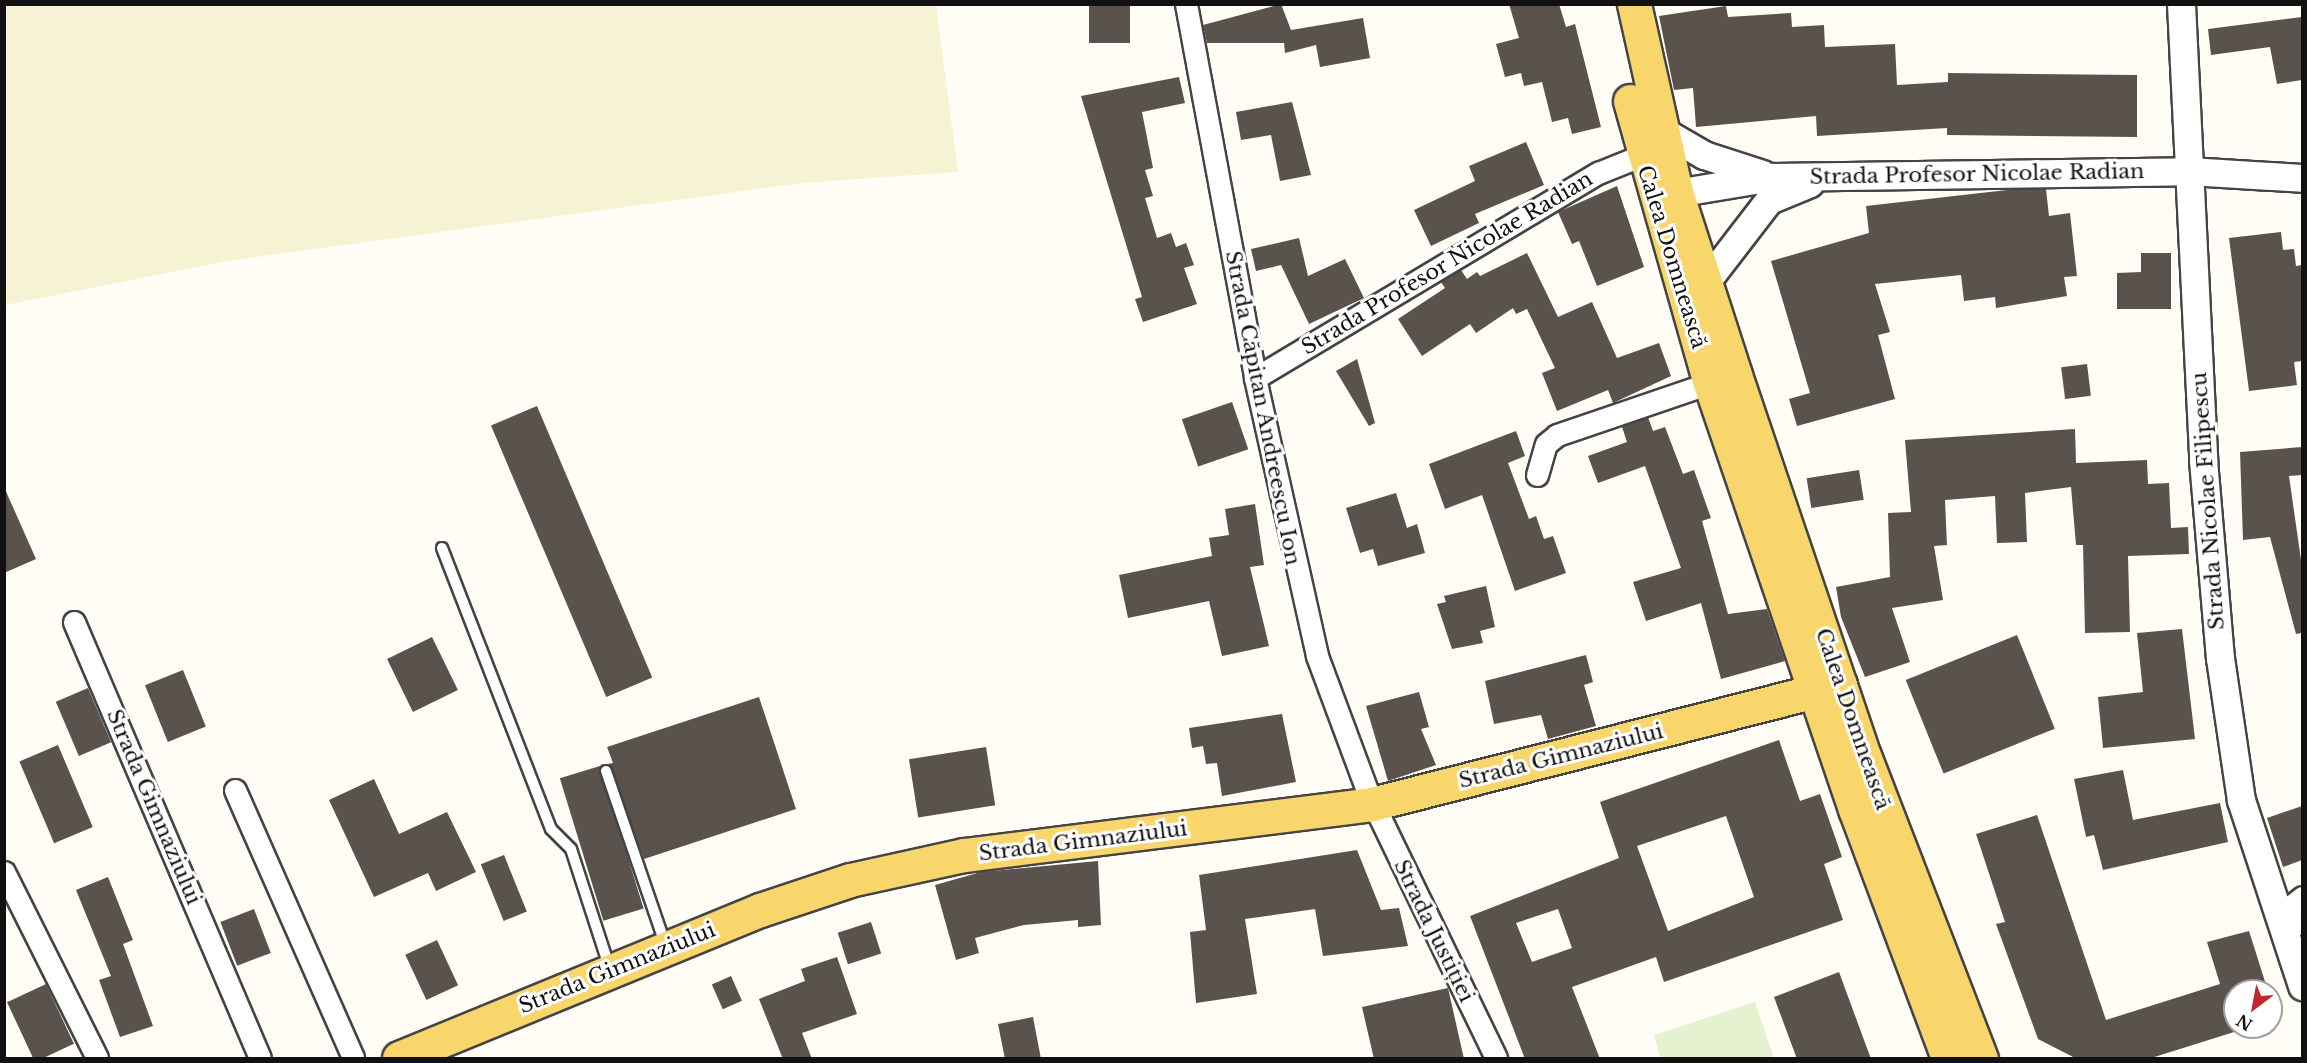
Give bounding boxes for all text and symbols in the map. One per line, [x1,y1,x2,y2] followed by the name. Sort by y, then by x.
[1809,158,2145,190] street label: Strada Profesor Nicolae Radian
[1632,162,1712,352] street label: Calea Domnească
[1297,166,1597,360] street label: Strada Profesor Nicolae Radian
[1220,248,1306,568] street label: Strada Căpitan Andreescu Ion
[2186,371,2230,631] street label: Strada Nicolae Filipescu
[1810,625,1896,813] street label: Calea Domnească
[101,705,207,909] street label: Strada Gimnaziului
[1456,718,1666,794] street label: Strada Gimnaziului
[977,816,1189,866] street label: Strada Gimnaziului
[1389,856,1479,1006] street label: Strada Justiției
[515,917,719,1019] street label: Strada Gimnaziului
[2223,979,2283,1039] north arrow
[2233,1010,2256,1035] text: N

